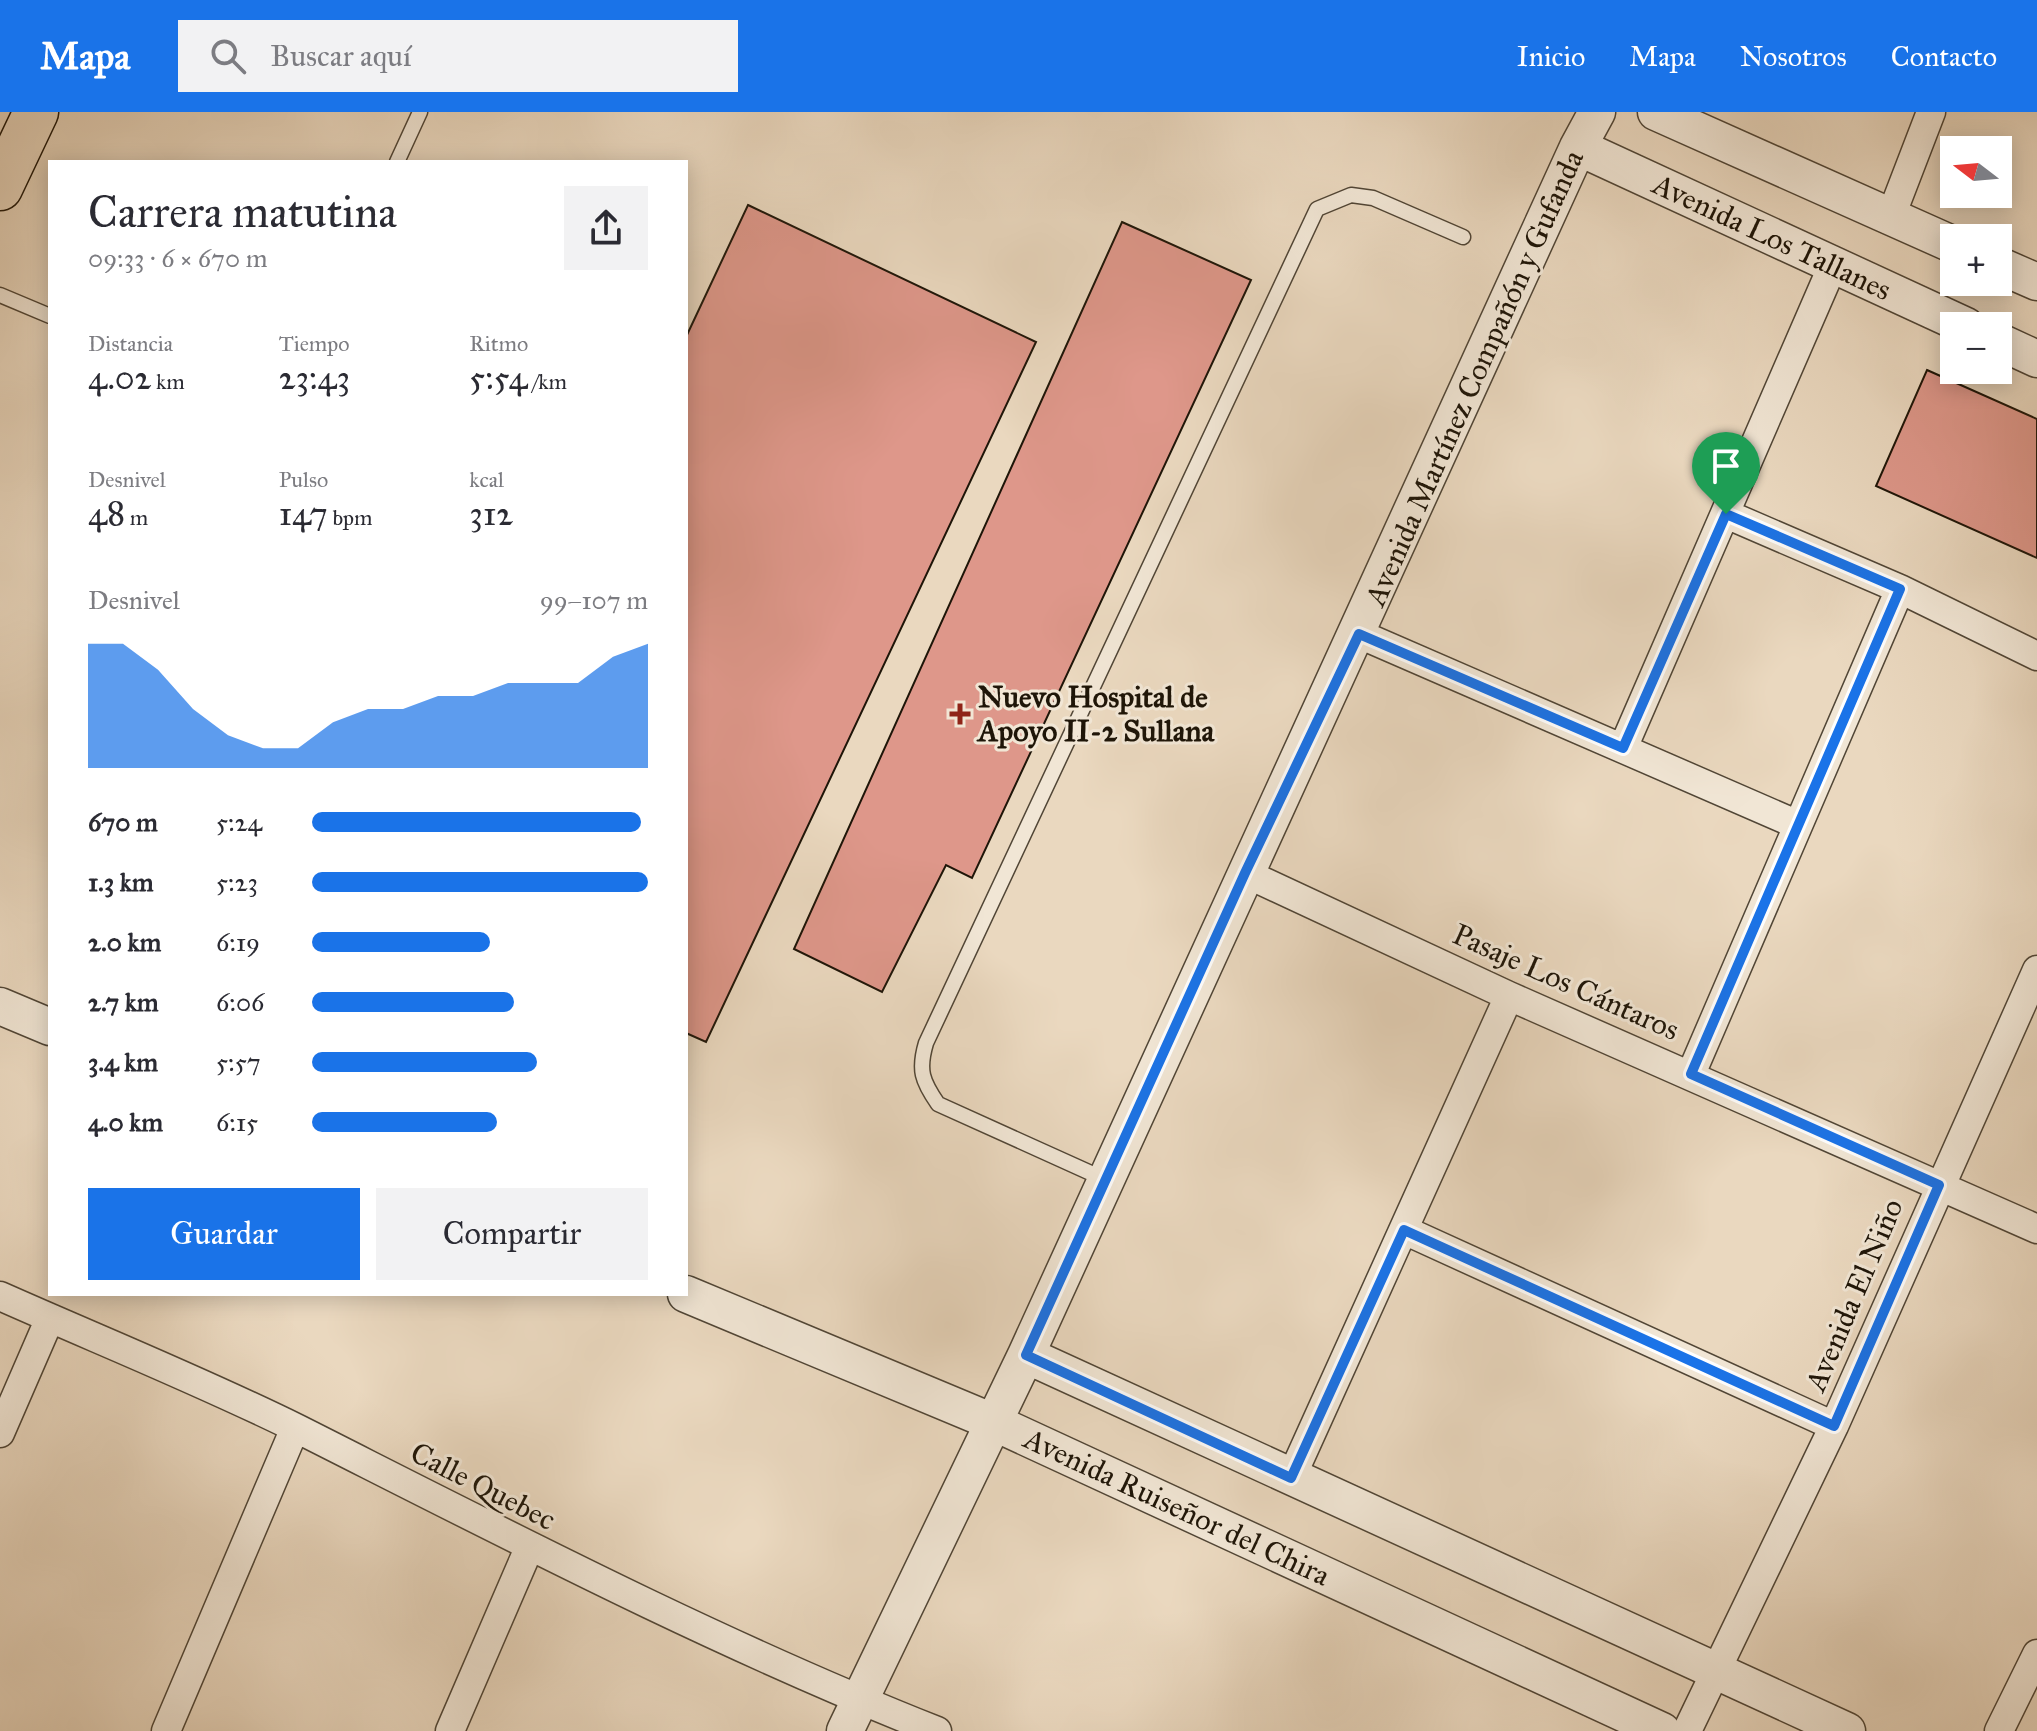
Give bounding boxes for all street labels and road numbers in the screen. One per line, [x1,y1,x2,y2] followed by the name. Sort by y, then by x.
[1356,144,1591,613] street label: Avenida Martínez Compañón y Gufanda
[1645,165,1897,308] street label: Avenida Los Tallanes
[1447,916,1685,1048] street label: Pasaje Los Cántaros
[1797,1193,1911,1398] street label: Avenida El Niño
[1017,1419,1336,1594] street label: Avenida Ruiseñor del Chira
[405,1434,561,1538] street label: Calle Quebec

